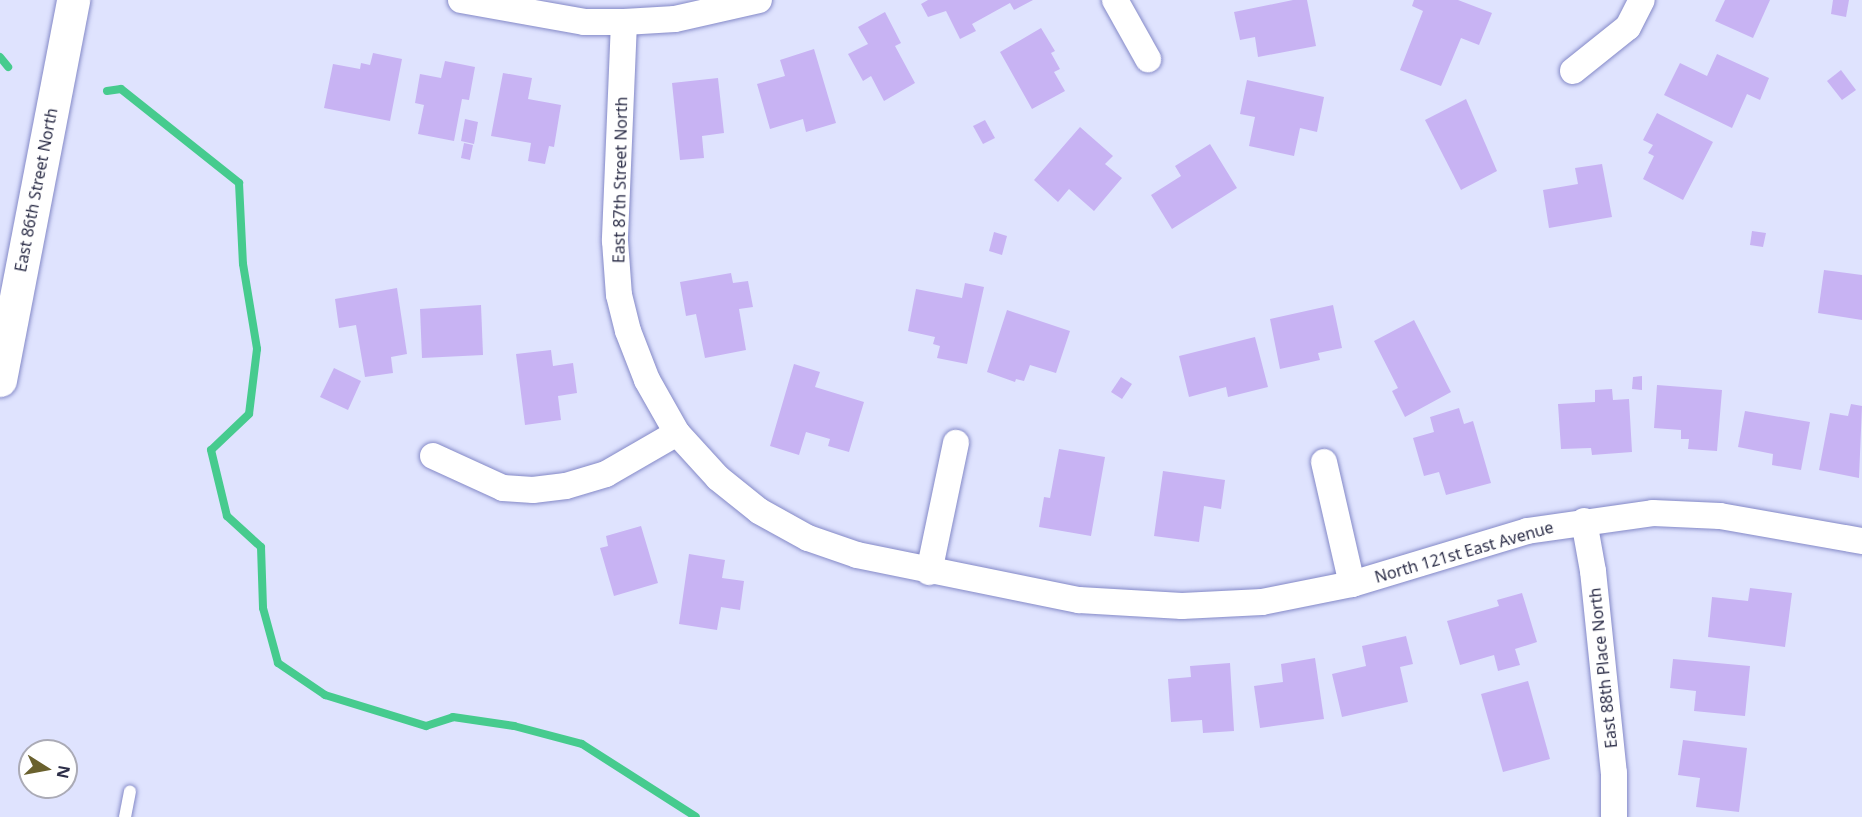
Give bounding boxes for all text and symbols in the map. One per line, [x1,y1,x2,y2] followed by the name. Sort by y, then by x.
[609,97,631,263] street label: East 87th Street North
[11,106,61,274] street label: East 86th Street North
[1372,517,1556,587] street label: North 121st East Avenue
[1585,587,1621,749] street label: East 88th Place North
[18,739,78,799] north arrow
[52,764,76,781] text: N

